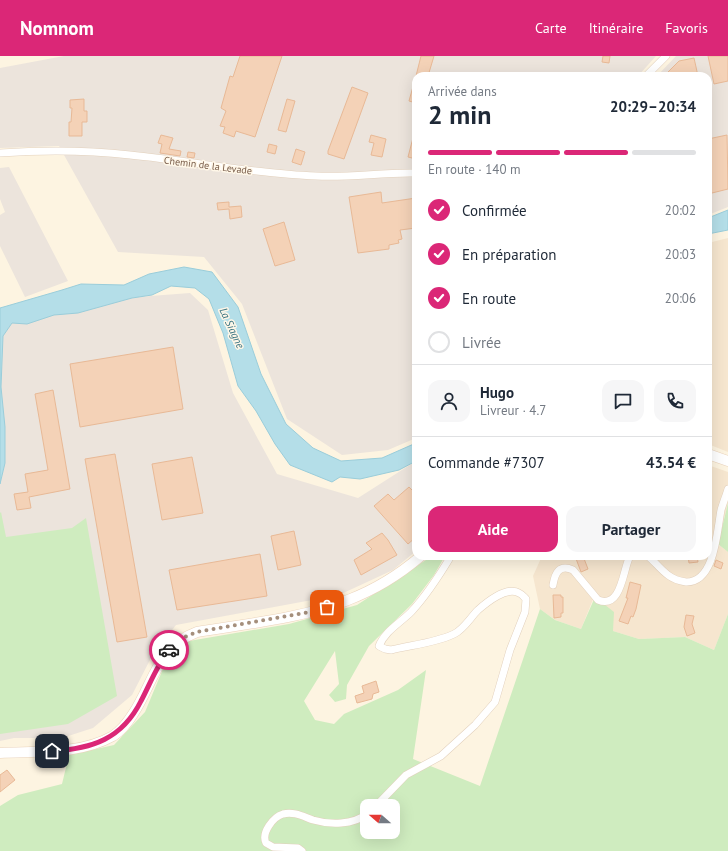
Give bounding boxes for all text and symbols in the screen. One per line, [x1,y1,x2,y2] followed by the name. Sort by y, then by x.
[20,16,94,40] text: Nomnom
[535,19,567,37] text: Carte
[589,19,643,37] text: Itinéraire
[665,19,708,37] text: Favoris
[428,83,497,100] text: Arrivée dans
[610,97,696,116] text: 20:29–20:34
[428,98,491,131] text: 2 min
[163,154,253,177] street label: Chemin de la Levade
[428,161,521,178] text: En route · 140 m
[428,199,450,221] icon: check
[462,201,527,220] text: Confirmée
[665,202,696,219] text: 20:02
[428,243,450,265] icon: check
[462,245,557,264] text: En préparation
[665,246,696,263] text: 20:03
[428,287,450,309] icon: check
[462,289,516,308] text: En route
[665,290,696,307] text: 20:06
[216,305,248,351] water label: La Siagne
[462,333,501,352] text: Livrée
[428,380,470,422] button: person
[602,380,644,422] button: chat
[654,380,696,422] button: phone
[480,383,514,402] text: Hugo
[480,402,546,419] text: Livreur · 4.7
[428,453,545,472] text: Commande #7307
[646,453,696,472] text: 43.54 €
[428,506,558,552] button: Aide
[566,506,696,552] button: Partager
[310,590,344,624] pin
[316,596,338,618] icon: bag
[149,630,189,670] courier
[158,639,180,661] icon: car
[35,734,69,768] pin
[41,740,63,762] icon: home
[360,799,400,839] north arrow
[360,799,400,839] map controls

